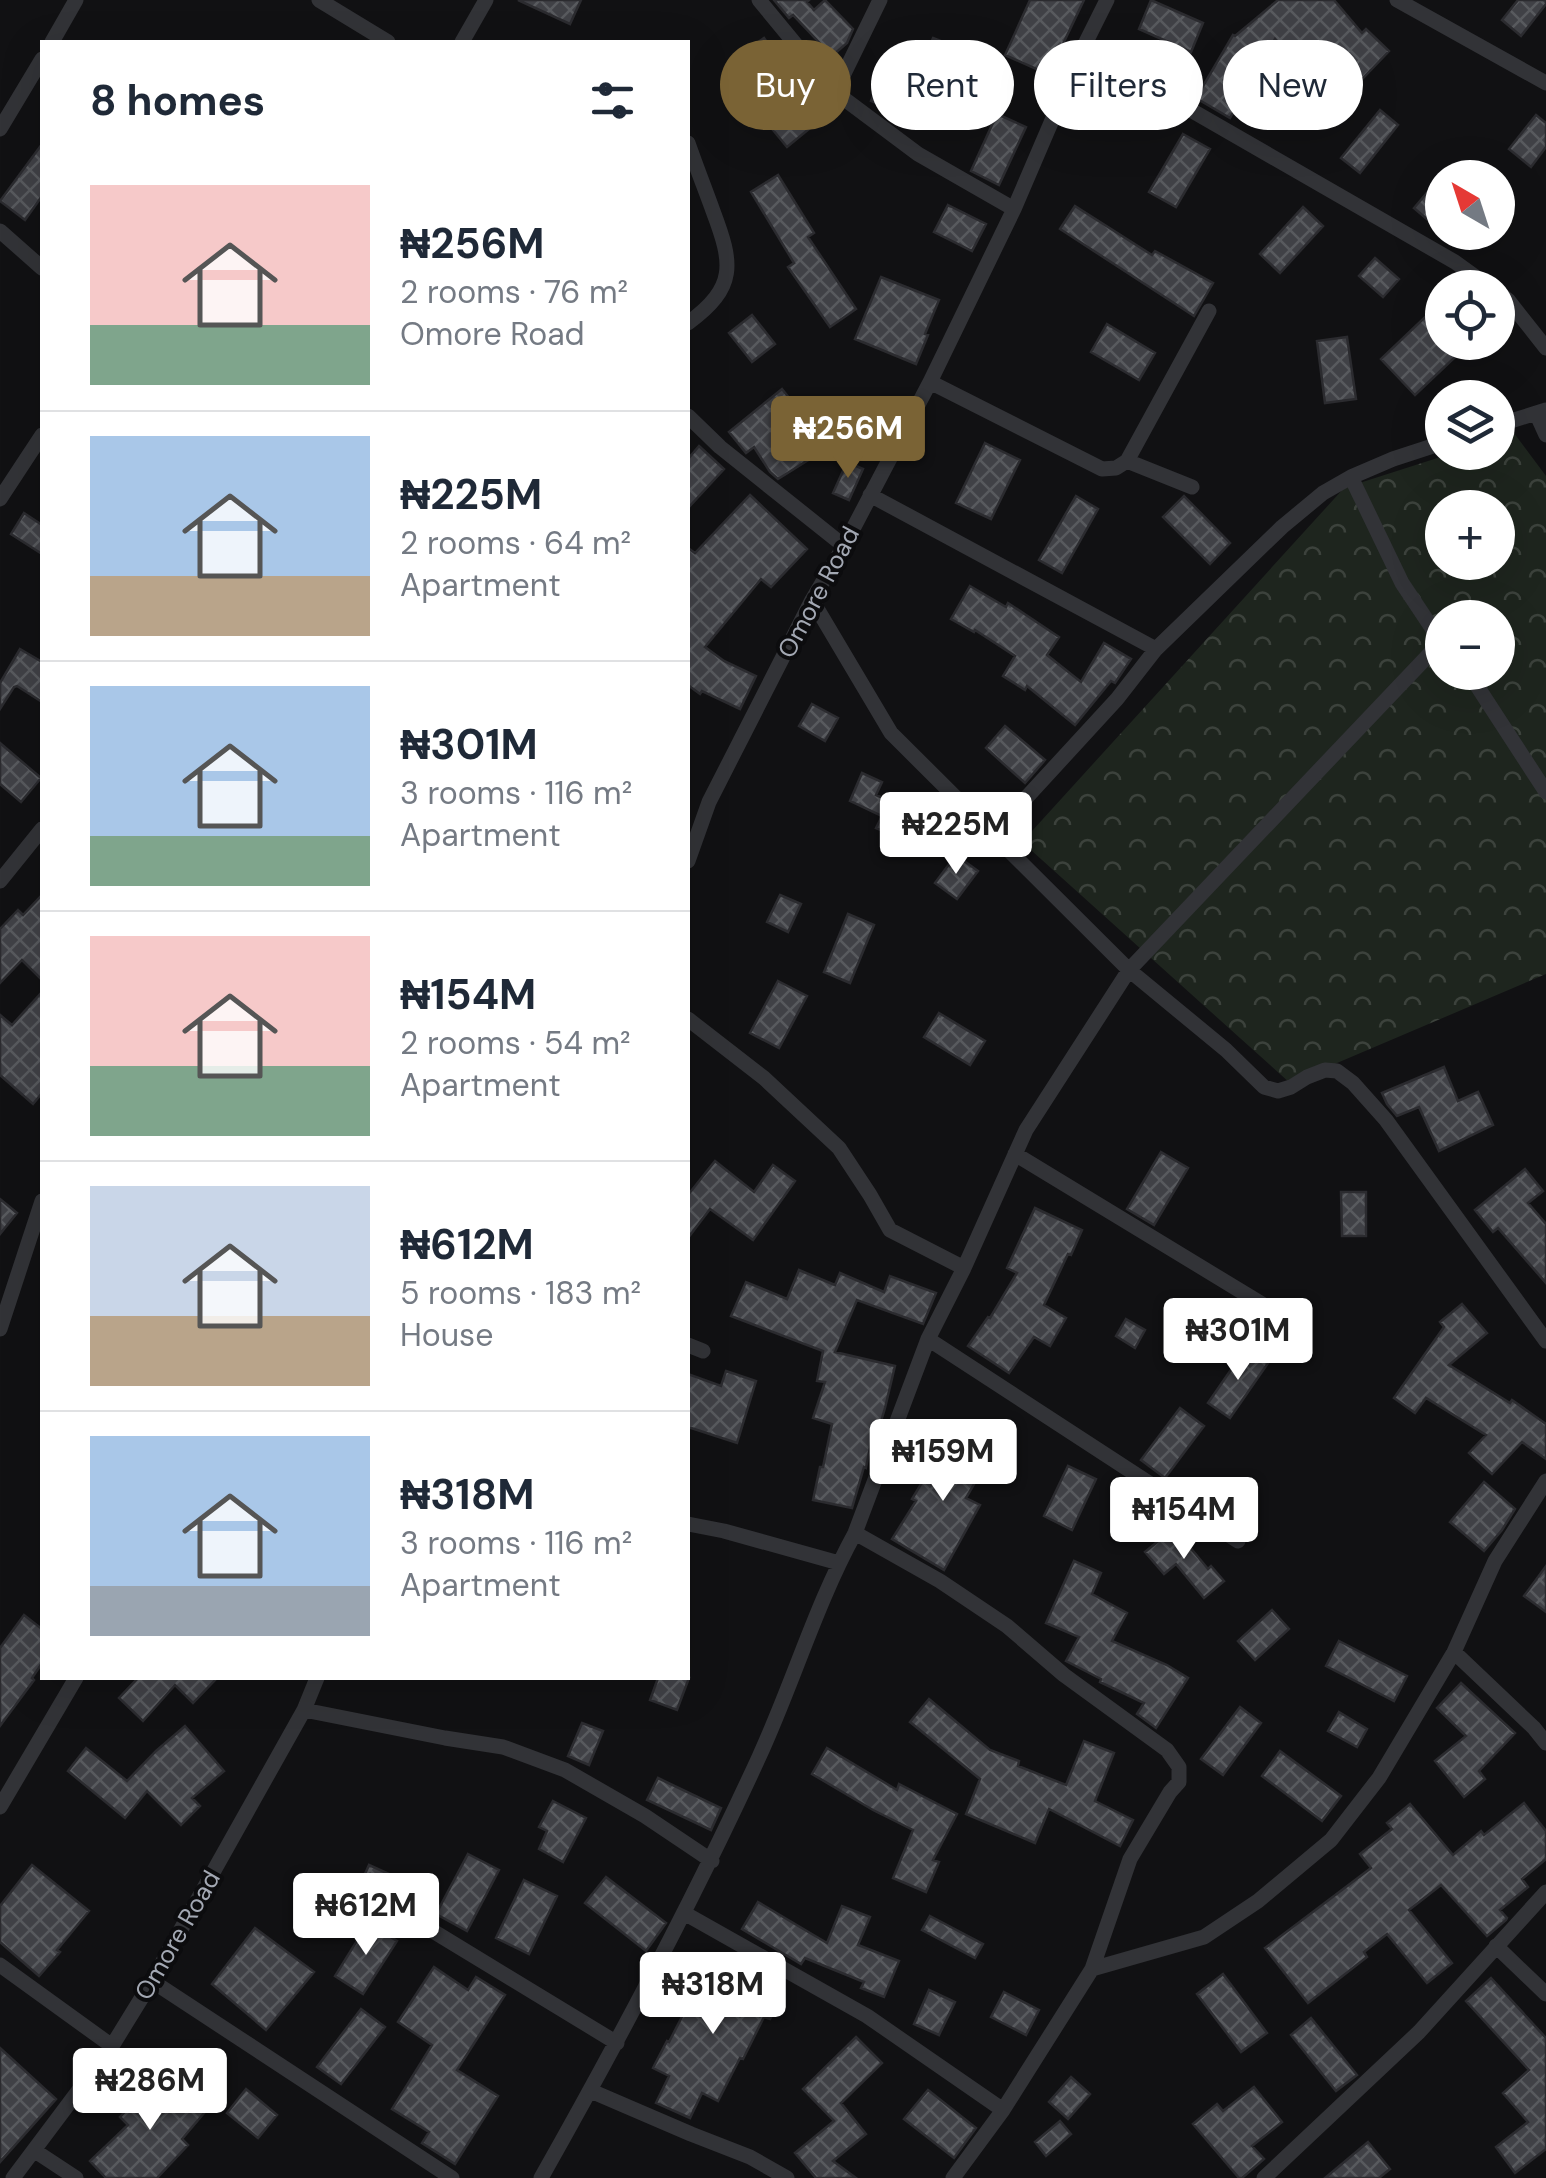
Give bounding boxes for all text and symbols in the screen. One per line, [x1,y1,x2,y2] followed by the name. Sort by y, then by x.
[720,40,851,130] chip: Buy
[871,40,1014,130] chip: Rent
[1034,40,1203,130] chip: Filters
[1223,40,1363,130] chip: New
[90,73,265,128] text: 8 homes
[585,73,640,128] icon: filters
[1425,160,1515,250] north arrow
[1425,160,1515,690] map controls
[400,216,545,271] text: ₦256M
[170,225,290,345] icon: home
[1425,270,1515,360] button: locate
[400,271,628,313] text: 2 rooms · 76 m²
[400,313,585,355] text: Omore Road
[1425,380,1515,470] button: layers
[778,396,918,481] pin: ₦256M
[793,407,903,449] text: ₦256M
[400,467,542,522] text: ₦225M
[170,476,290,596] icon: home
[1425,490,1515,580] button: +
[770,521,867,664] street label: Omore Road
[400,522,631,564] text: 2 rooms · 64 m²
[400,564,561,606] text: Apartment
[1425,600,1515,690] button: −
[400,717,538,772] text: ₦301M
[170,726,290,846] icon: home
[400,772,632,814] text: 3 rooms · 116 m²
[886,792,1026,877] pin: ₦225M
[902,803,1010,845] text: ₦225M
[400,814,561,856] text: Apartment
[400,967,536,1022] text: ₦154M
[170,976,290,1096] icon: home
[400,1022,631,1064] text: 2 rooms · 54 m²
[400,1064,561,1106] text: Apartment
[400,1217,534,1272] text: ₦612M
[170,1226,290,1346] icon: home
[400,1272,641,1314] text: 5 rooms · 183 m²
[1168,1298,1308,1383] pin: ₦301M
[1186,1309,1290,1351] text: ₦301M
[400,1314,493,1356] text: House
[873,1419,1013,1504] pin: ₦159M
[892,1430,994,1472] text: ₦159M
[400,1467,534,1522] text: ₦318M
[170,1476,290,1596] icon: home
[1114,1477,1254,1562] pin: ₦154M
[1132,1488,1236,1530] text: ₦154M
[400,1522,632,1564] text: 3 rooms · 116 m²
[400,1564,561,1606] text: Apartment
[127,1865,228,2006] street label: Omore Road
[296,1873,436,1958] pin: ₦612M
[315,1884,417,1926] text: ₦612M
[643,1952,783,2037] pin: ₦318M
[662,1963,764,2005] text: ₦318M
[80,2048,220,2133] pin: ₦286M
[95,2059,205,2101] text: ₦286M

